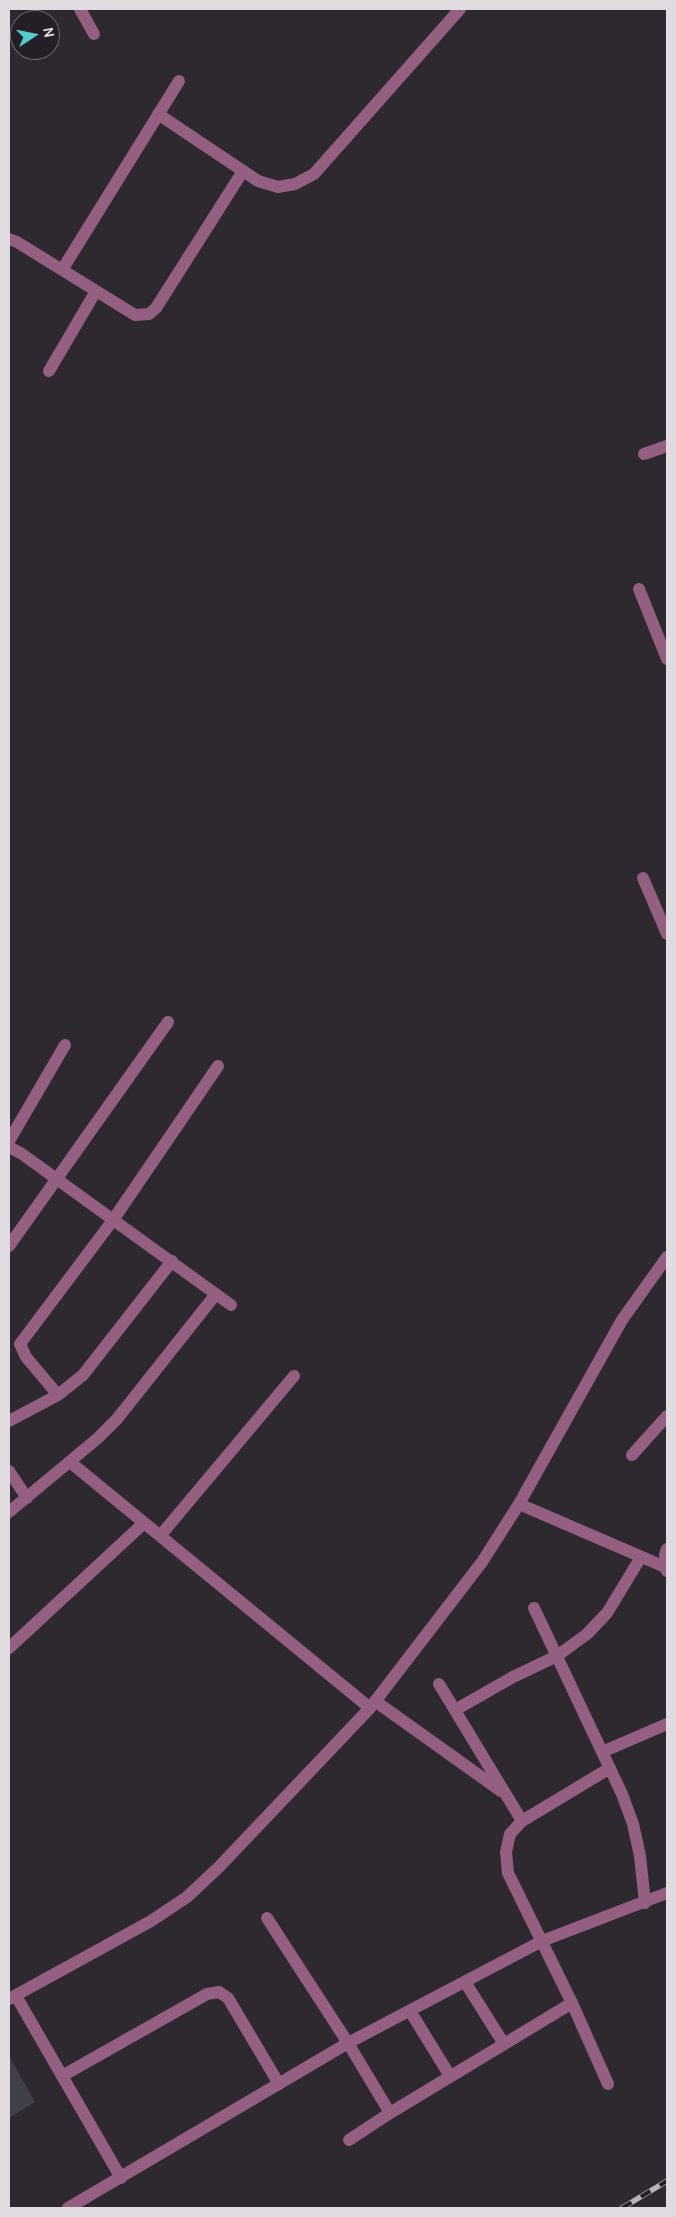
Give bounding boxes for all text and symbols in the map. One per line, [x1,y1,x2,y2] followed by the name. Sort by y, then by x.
[10,10,60,60] north arrow
[39,26,59,39] text: N

